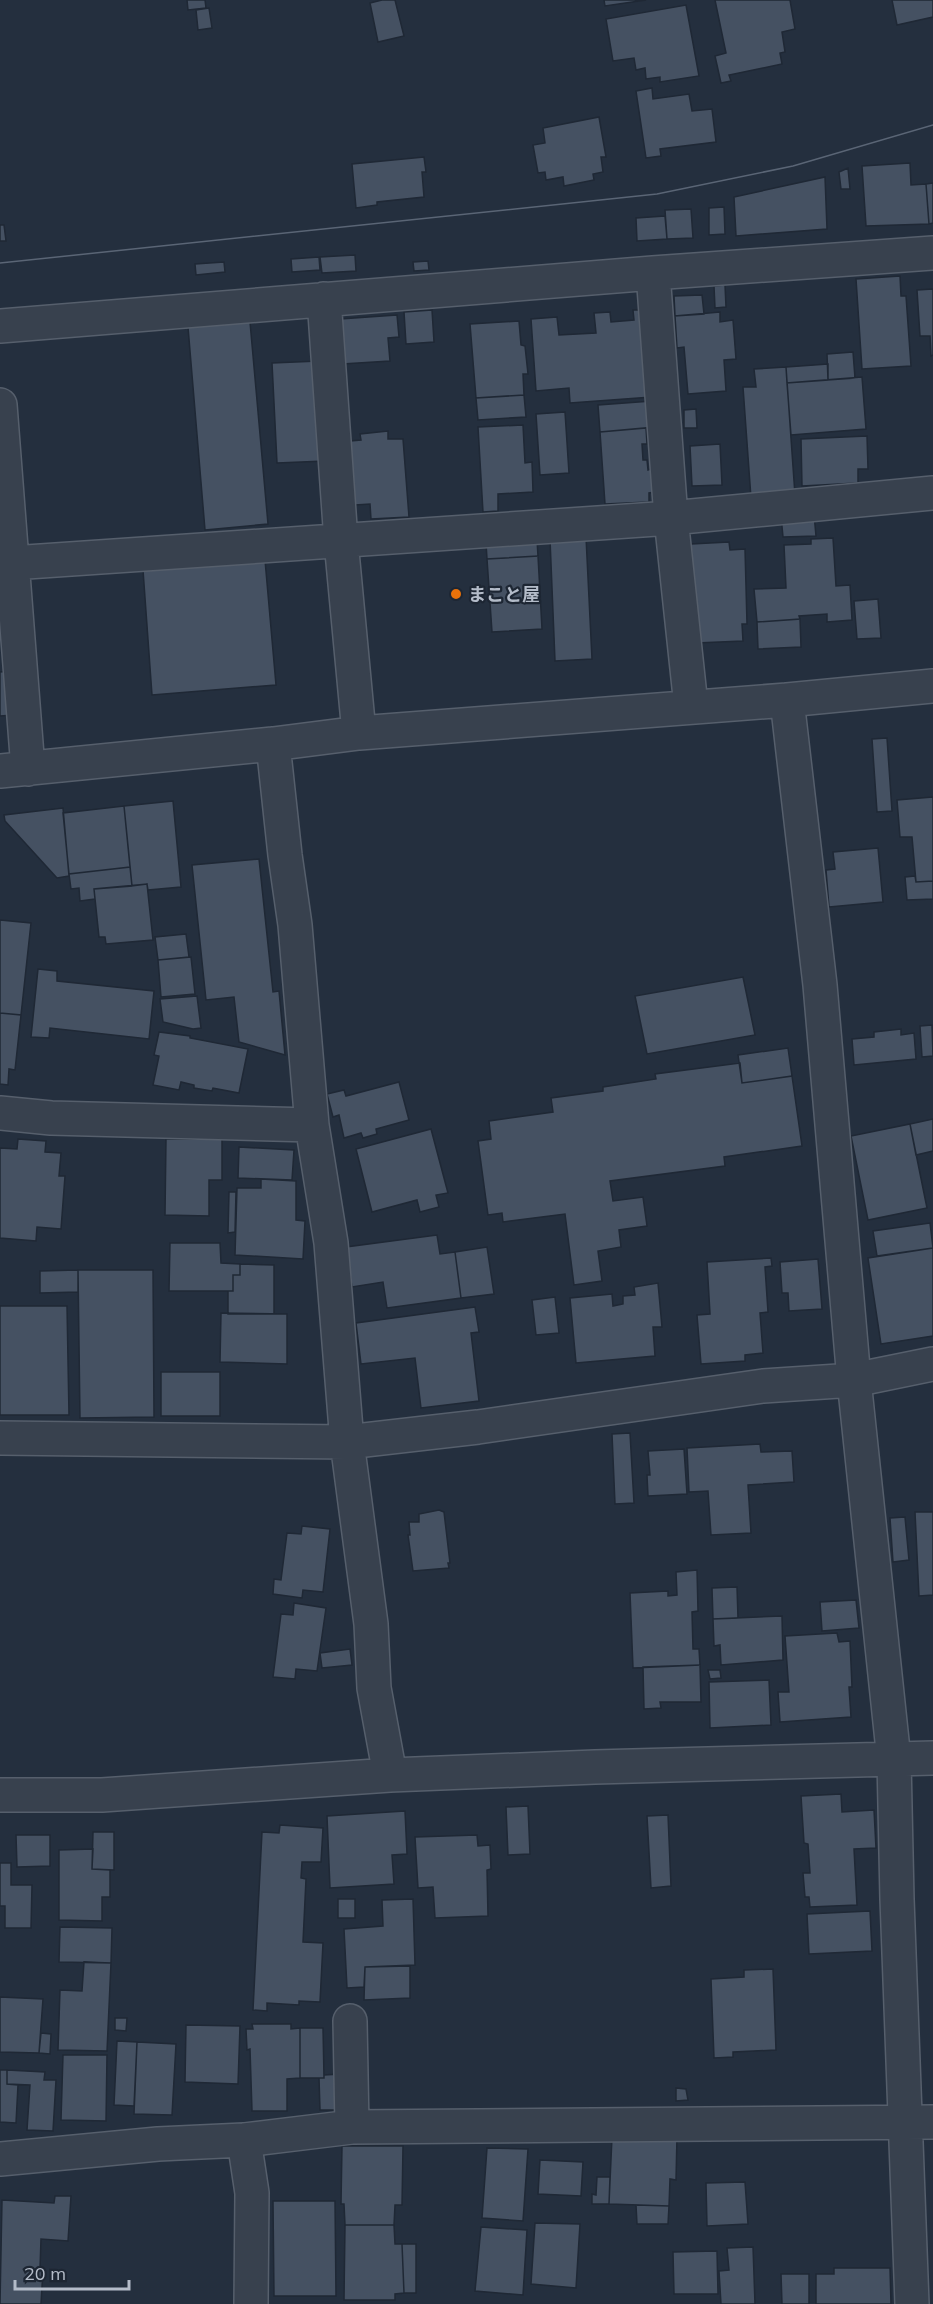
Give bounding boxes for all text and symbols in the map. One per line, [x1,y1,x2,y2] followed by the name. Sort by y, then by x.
[468,583,540,606] place label: まこと屋
[449,587,463,601] marker: まこと屋
[15,2253,129,2291] scale bar
[24,2262,66,2285] text: 20 m

